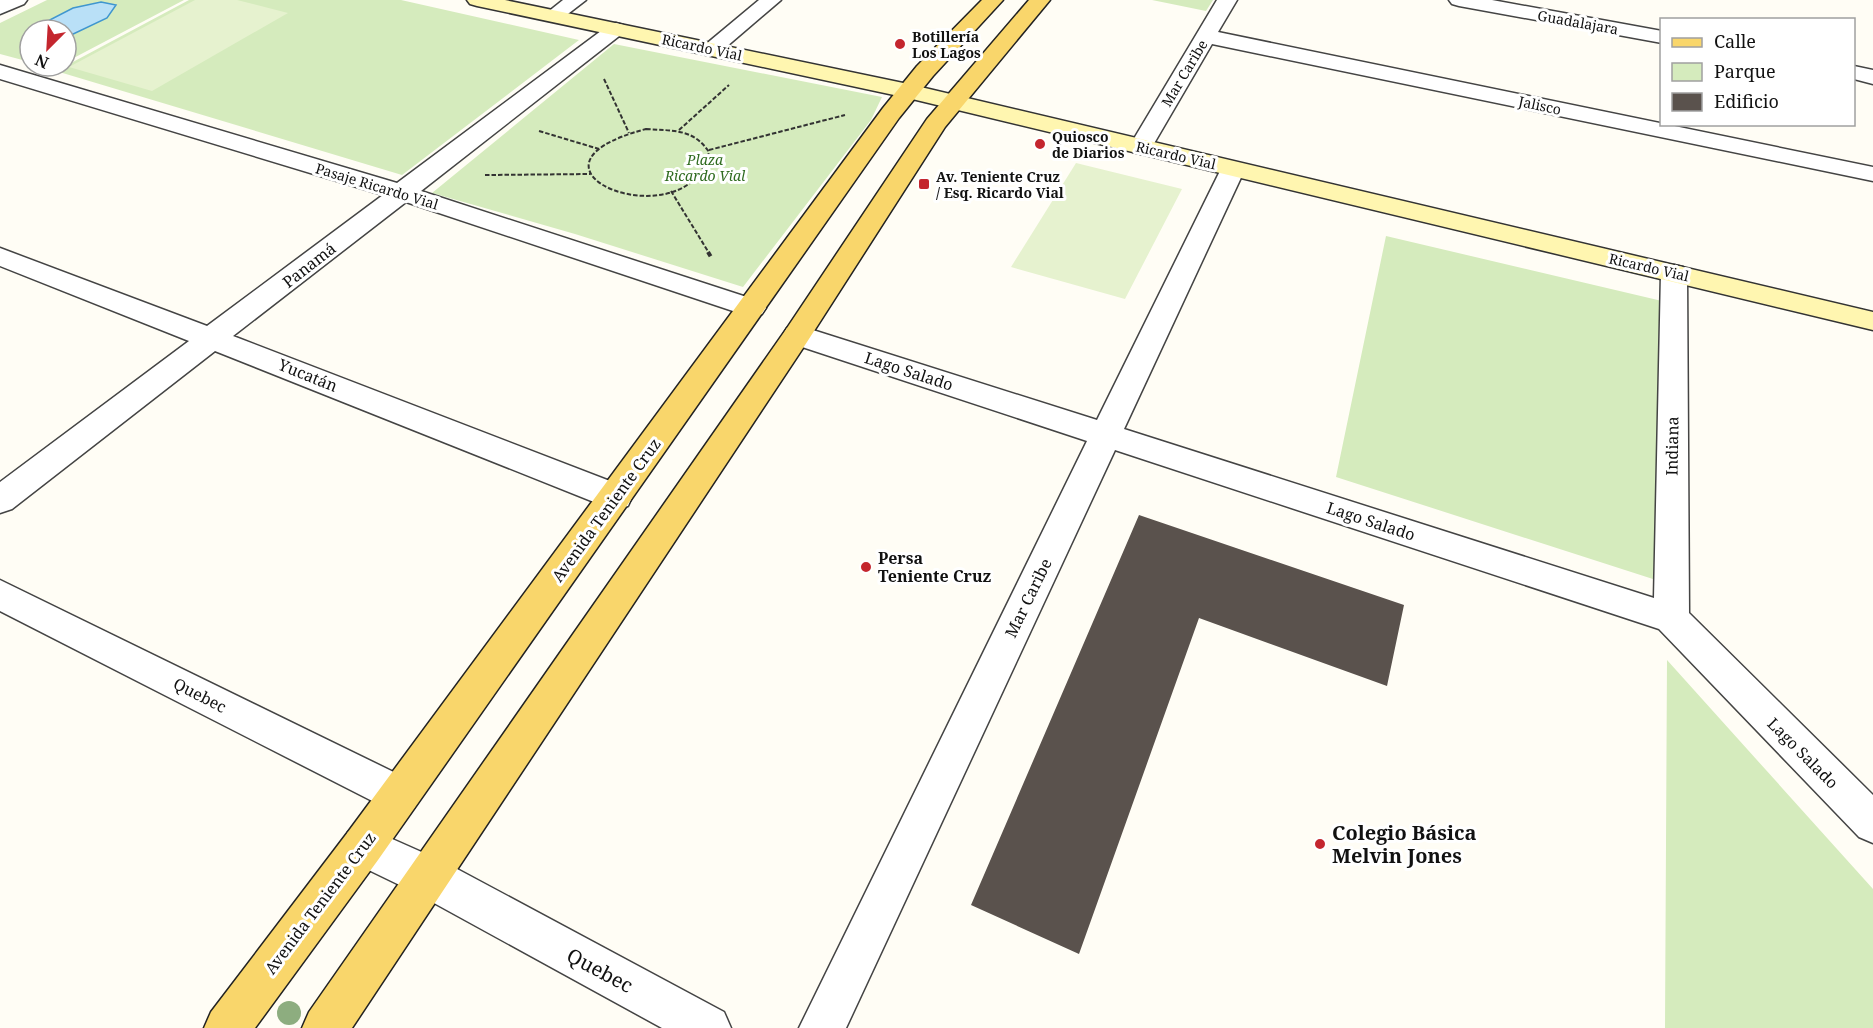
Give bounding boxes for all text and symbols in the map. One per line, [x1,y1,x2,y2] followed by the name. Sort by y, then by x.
[1536,6,1620,38] street label: Guadalajara
[18,18,78,78] north arrow
[1660,18,1855,126] legend
[912,27,981,62] place label: Botillería Los Lagos
[660,29,744,65] street label: Ricardo Vial
[1714,29,1756,53] text: Calle
[1157,36,1211,110] street label: Mar Caribe
[893,37,907,51] marker: Botillería Los Lagos
[31,49,52,74] text: N
[1714,59,1776,83] text: Parque
[1714,89,1779,113] text: Edificio
[1516,91,1563,119] street label: Jalisco
[1052,127,1125,162] place label: Quiosco de Diarios
[1033,137,1047,151] marker: Quiosco de Diarios
[1134,137,1218,174] street label: Ricardo Vial
[664,150,746,185] park label: Plaza Ricardo Vial
[313,158,441,214] street label: Pasaje Ricardo Vial
[936,167,1064,202] place label: Av. Teniente Cruz / Esq. Ricardo Vial
[917,177,931,191] marker: Av. Teniente Cruz / Esq. Ricardo Vial
[278,237,340,293] street label: Panamá
[1607,249,1691,286] street label: Ricardo Vial
[862,346,956,396] street label: Lago Salado
[274,353,341,397] street label: Yucatán
[1660,416,1684,476] street label: Indiana
[546,434,666,586] street label: Avenida Teniente Cruz
[1324,496,1418,546] street label: Lago Salado
[878,547,991,587] place label: Persa Teniente Cruz
[999,555,1057,641] street label: Mar Caribe
[859,560,873,574] marker: Persa Teniente Cruz
[170,672,230,718] street label: Quebec
[1763,713,1843,793] street label: Lago Salado
[1332,819,1477,869] place label: Colegio Básica Melvin Jones
[259,827,381,979] street label: Avenida Teniente Cruz
[1313,837,1327,851] marker: Colegio Básica Melvin Jones
[562,941,638,999] street label: Quebec

